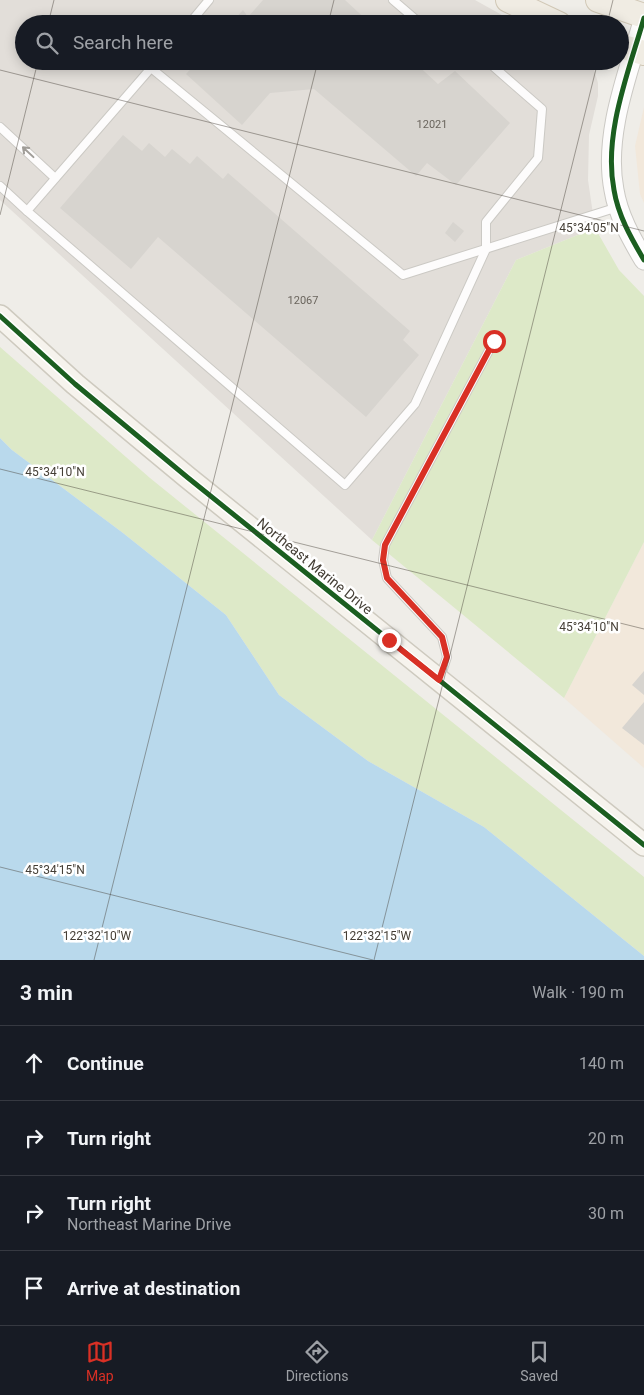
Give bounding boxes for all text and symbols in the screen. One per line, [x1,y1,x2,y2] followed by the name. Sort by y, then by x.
[15,15,629,70] search box
[33,29,61,57] icon: search
[73,31,173,54] text: Search here
[417,118,447,131] house number: 12021
[21,146,34,158] one-way arrow
[559,221,619,235] text: 45°34'05"N
[288,294,318,307] house number: 12067
[483,330,506,353] route start
[25,465,85,479] text: 45°34'10"N
[254,515,376,617] street label: Northeast Marine Drive
[559,620,619,634] text: 45°34'10"N
[378,629,401,652] route end
[25,863,85,877] text: 45°34'15"N
[63,929,131,943] text: 122°32'10"W
[343,929,411,943] text: 122°32'15"W
[20,981,73,1005] text: 3 min
[532,983,624,1002] text: Walk · 190 m
[20,1049,48,1077] icon: ahead
[67,1052,144,1075] text: Continue
[579,1054,624,1073] text: 140 m
[20,1124,48,1152] icon: right
[67,1127,151,1150] text: Turn right
[588,1129,624,1148] text: 20 m
[67,1192,151,1215] text: Turn right
[20,1199,48,1227] icon: right
[588,1204,624,1223] text: 30 m
[67,1215,231,1234] text: Northeast Marine Drive
[20,1274,48,1302] icon: arrive
[67,1277,240,1300] text: Arrive at destination
[86,1338,114,1384] tab: Map
[286,1338,349,1384] tab: Directions
[520,1338,558,1384] tab: Saved

